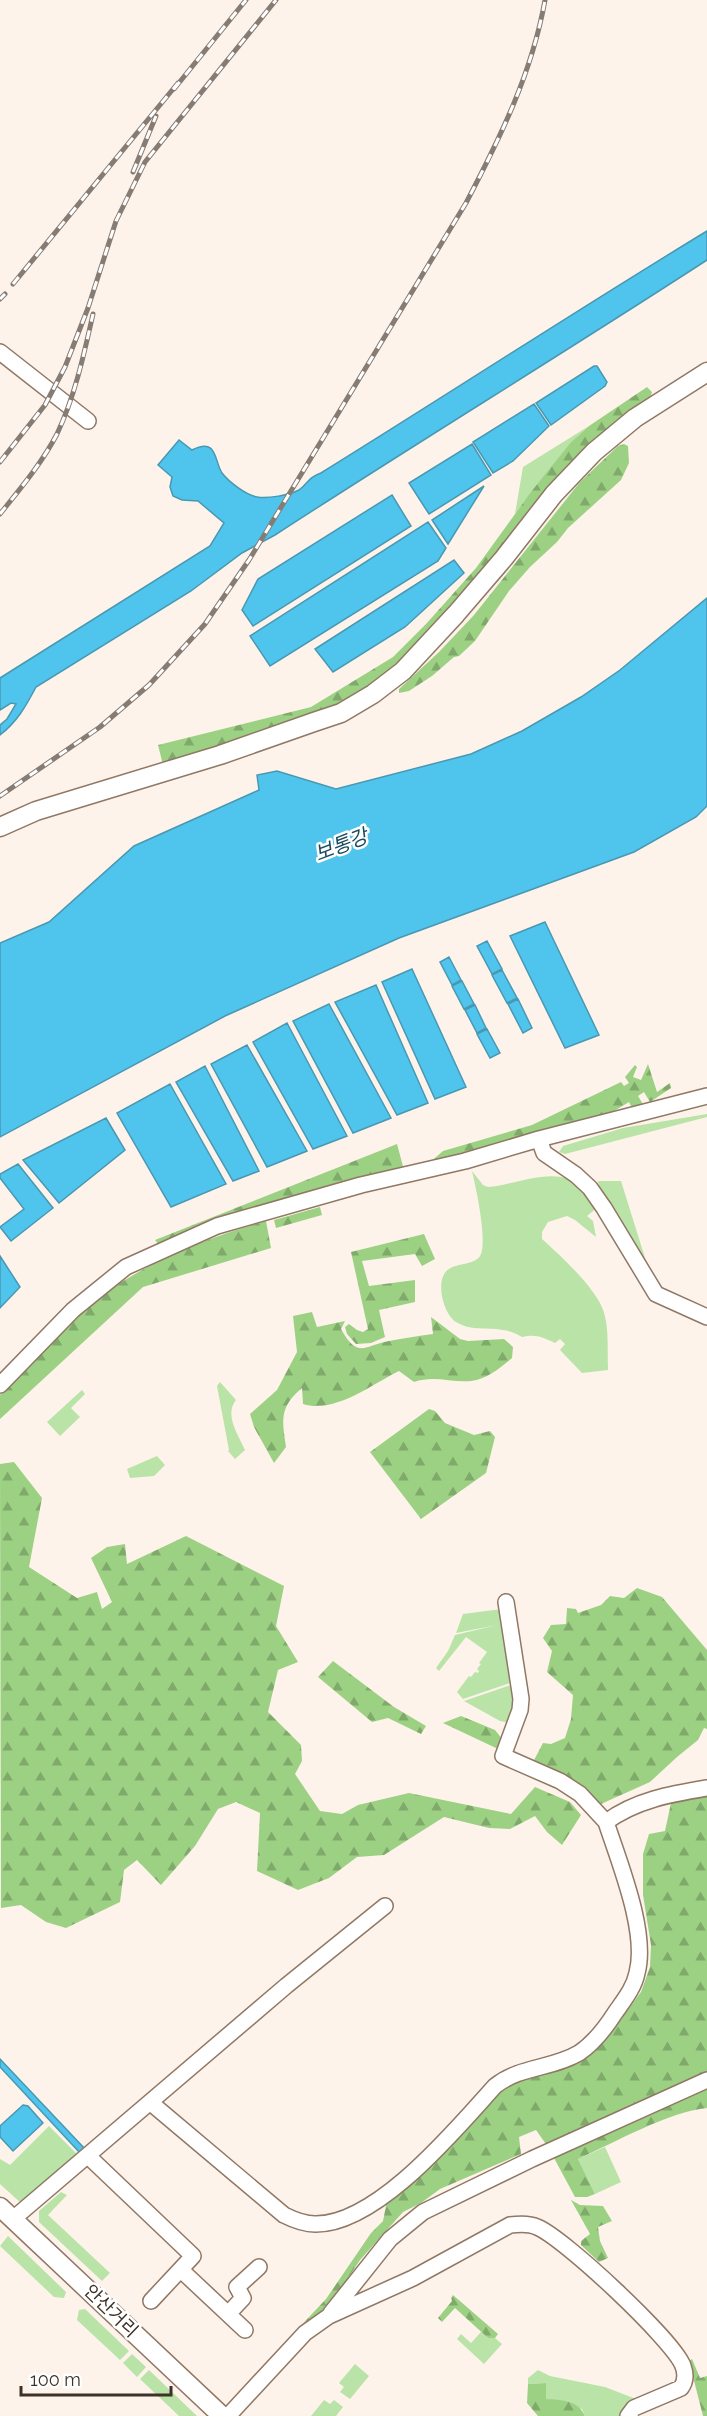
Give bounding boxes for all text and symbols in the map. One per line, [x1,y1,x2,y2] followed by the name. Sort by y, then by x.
[311,823,373,866] water label: 보통강
[80,2280,142,2341] street label: 안산거리
[21,2359,171,2397] scale bar
[30,2369,81,2390] text: 100 m

